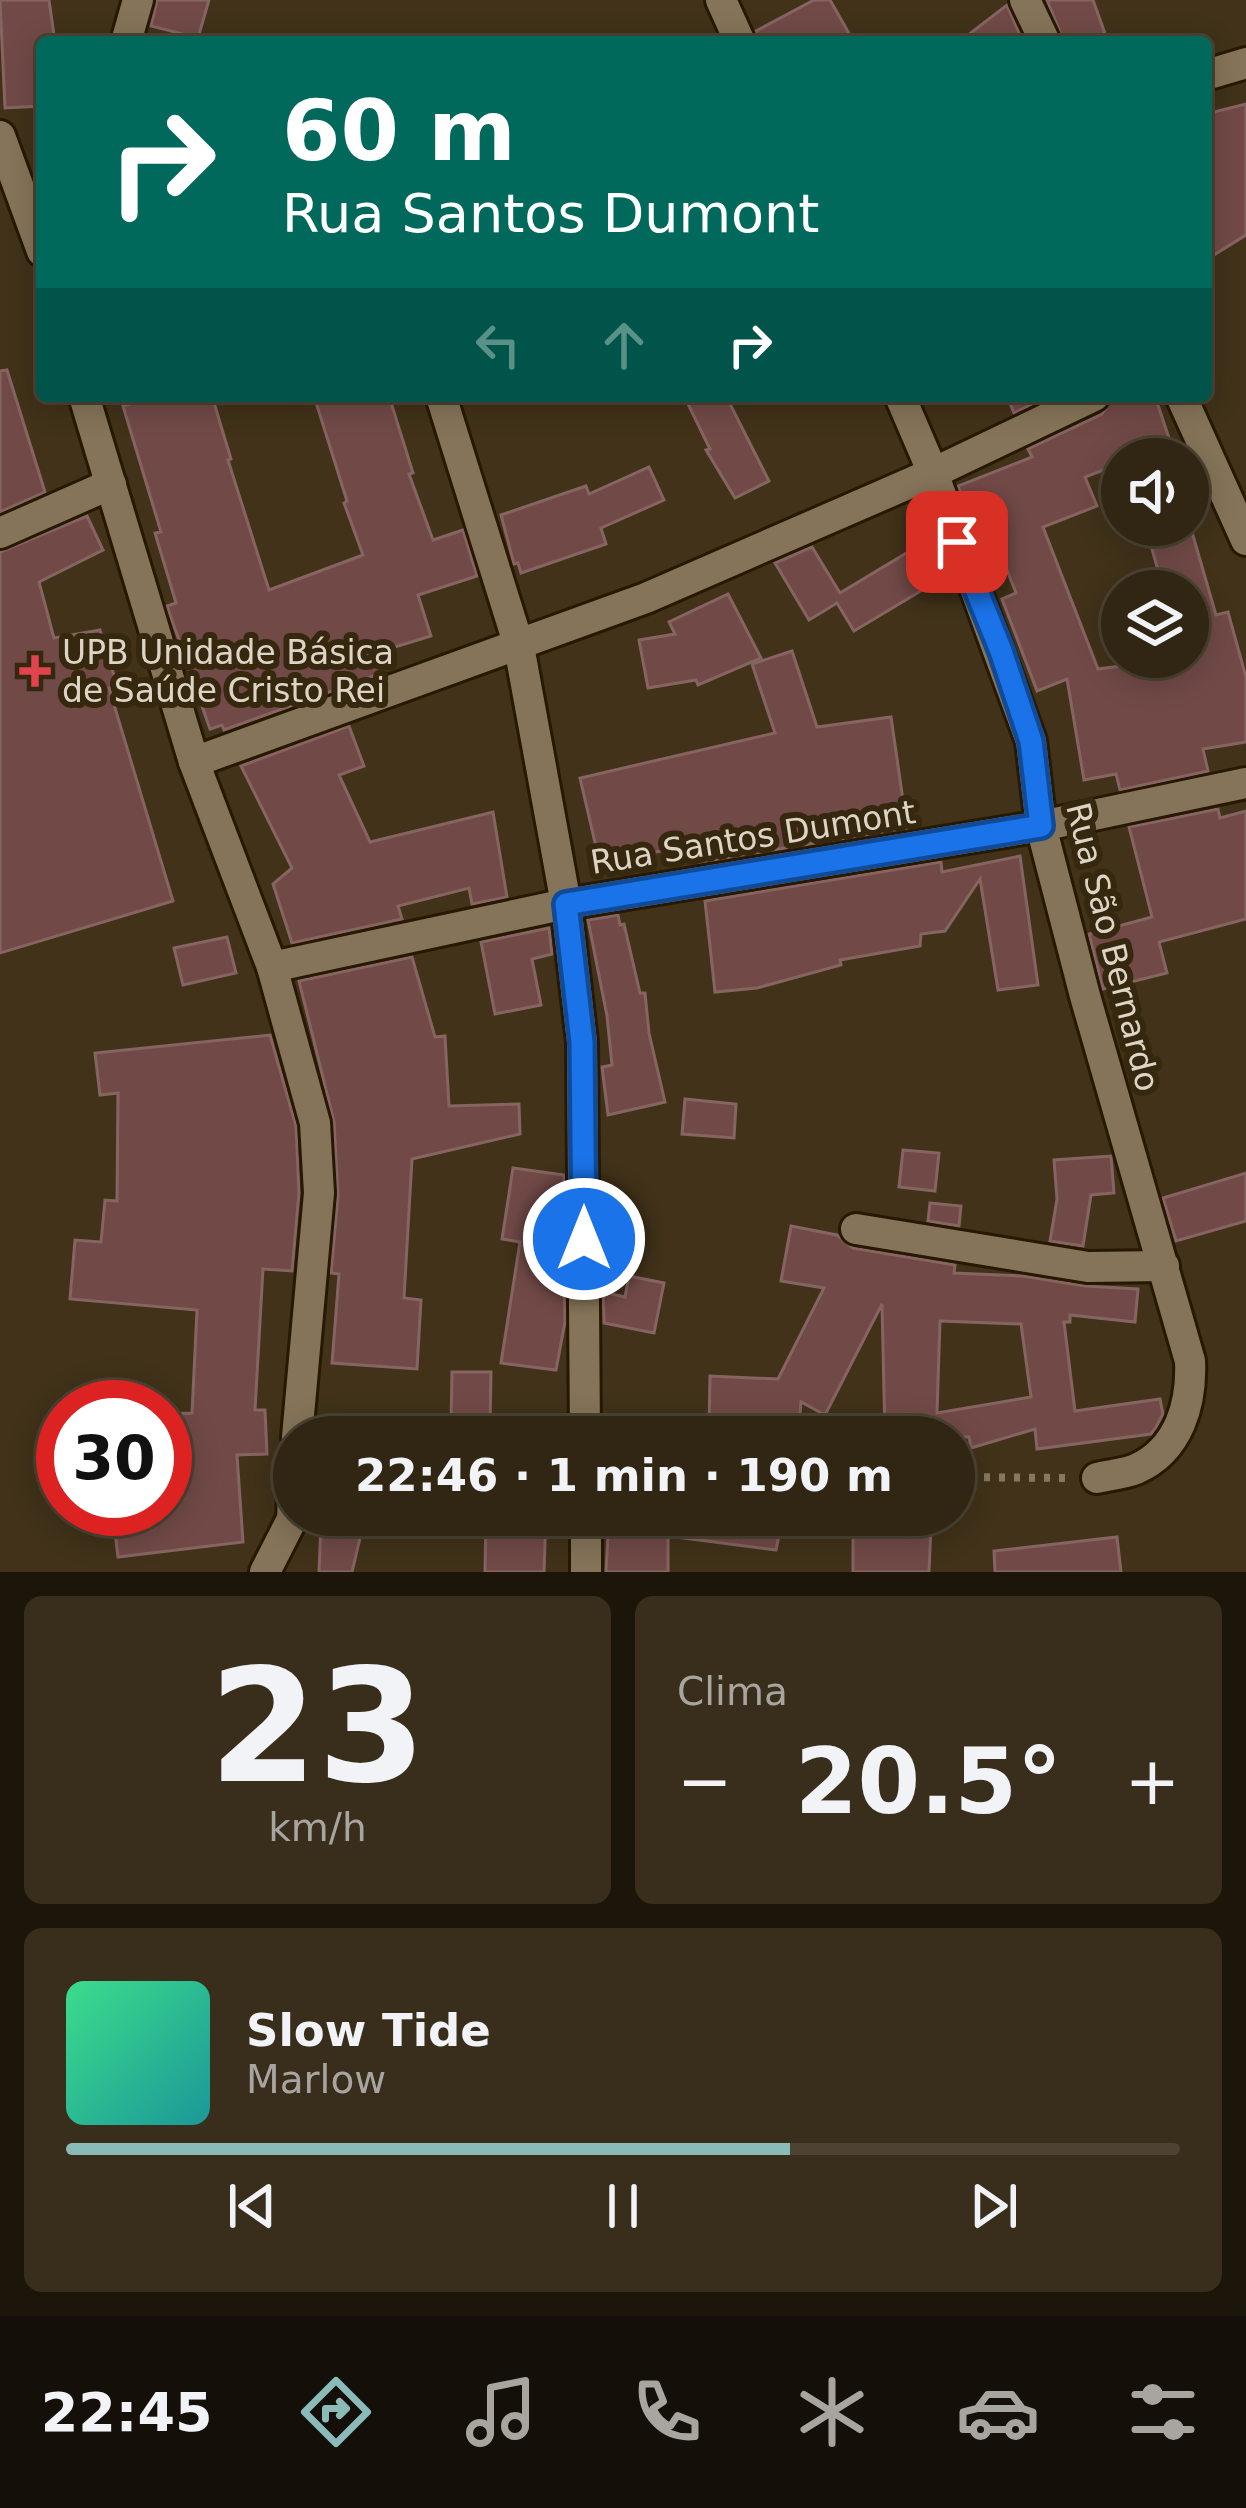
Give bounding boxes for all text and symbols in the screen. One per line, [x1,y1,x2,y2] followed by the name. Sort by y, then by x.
[282,82,516,180] text: 60 m
[84,84,240,240] icon: right
[282,182,820,245] text: Rua Santos Dumont
[465,312,531,378] icon: left
[591,312,657,378] icon: ahead
[717,312,783,378] icon: right
[1101,438,1209,678] map controls
[1101,438,1209,546] button: sound
[906,491,1008,593] pin
[924,509,990,575] icon: arrive
[1101,570,1209,678] button: layers
[62,633,394,710] place label: UPB Unidade Básica de Saúde Cristo Rei
[19,655,51,687] marker: UPB Unidade Básica de Saúde Cristo Rei
[588,792,918,882] street label: Rua Santos Dumont
[1058,799,1168,1095] street label: Rua São Bernardo
[521,1176,647,1302] position arrow
[36,1380,192,1536] speed limit sign: 30
[355,1449,893,1502] text: 22:46 · 1 min · 190 m
[209,1636,426,1818] text: 23
[677,1669,788,1714] text: Clima
[795,1729,1062,1834] text: 20.5°
[677,1743,732,1820] text: −
[1125,1743,1180,1820] text: +
[268,1805,367,1850] text: km/h
[246,2004,491,2057] text: Slow Tide
[246,2057,386,2102] text: Marlow
[219,2173,285,2239] icon: previous
[590,2173,656,2239] icon: pause
[961,2173,1027,2239] icon: next
[294,2370,378,2454] icon: directions
[459,2370,543,2454] icon: music
[625,2370,709,2454] icon: phone
[790,2370,874,2454] icon: climate
[956,2370,1040,2454] icon: car
[1121,2370,1205,2454] icon: filters
[41,2381,213,2444] text: 22:45

